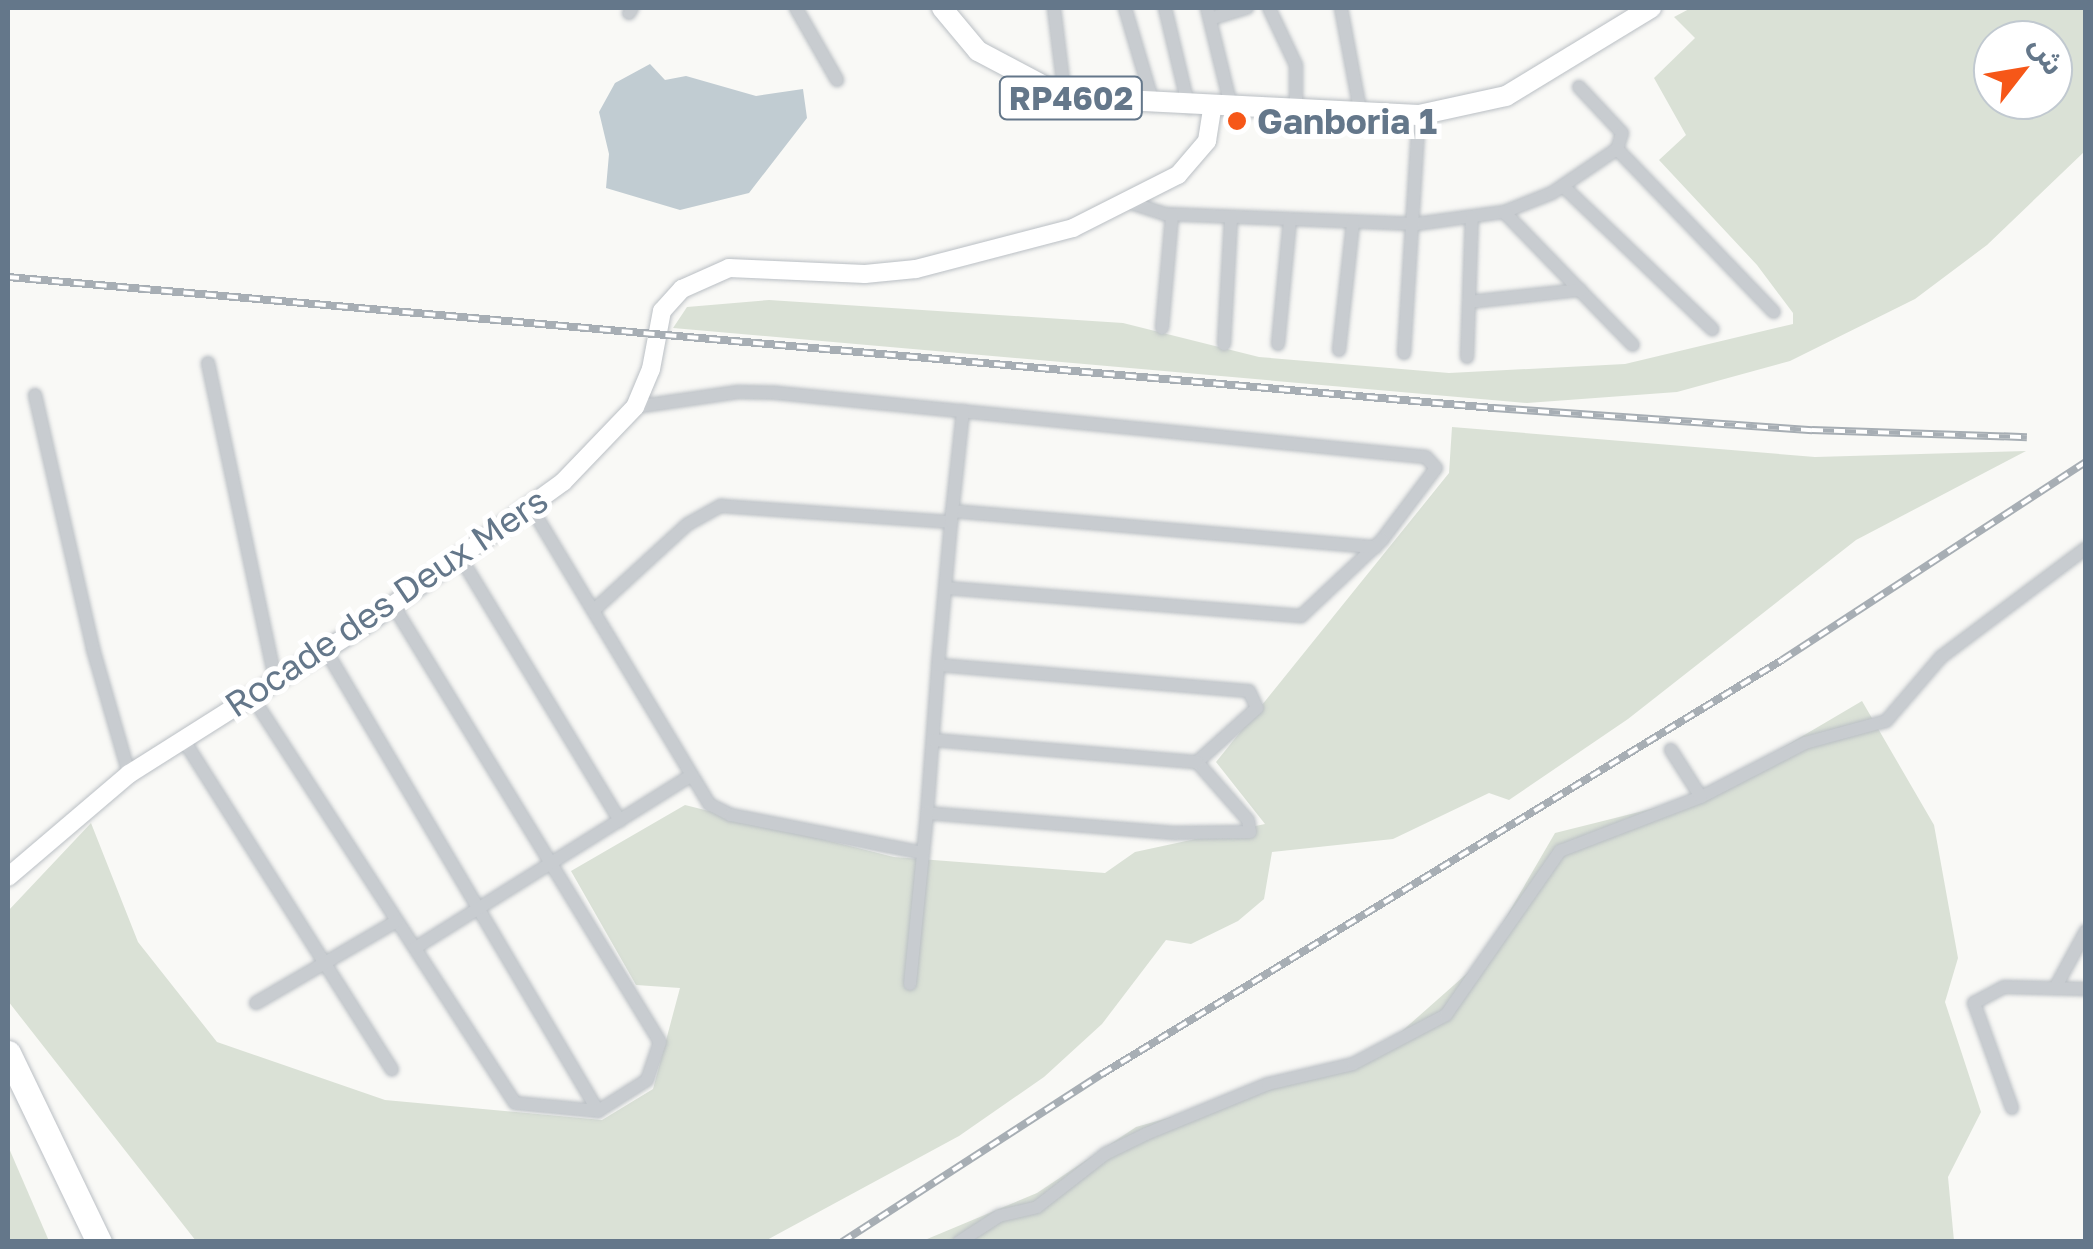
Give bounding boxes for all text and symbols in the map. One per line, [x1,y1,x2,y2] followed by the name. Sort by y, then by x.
[1973,20,2073,120] north arrow
[2023,30,2071,80] text: ش
[998,71,1144,125] road number: RP4602
[1257,100,1437,142] place label: Ganboria 1
[1226,110,1248,132] marker: Ganboria 1
[217,478,555,726] street label: Rocade des Deux Mers

